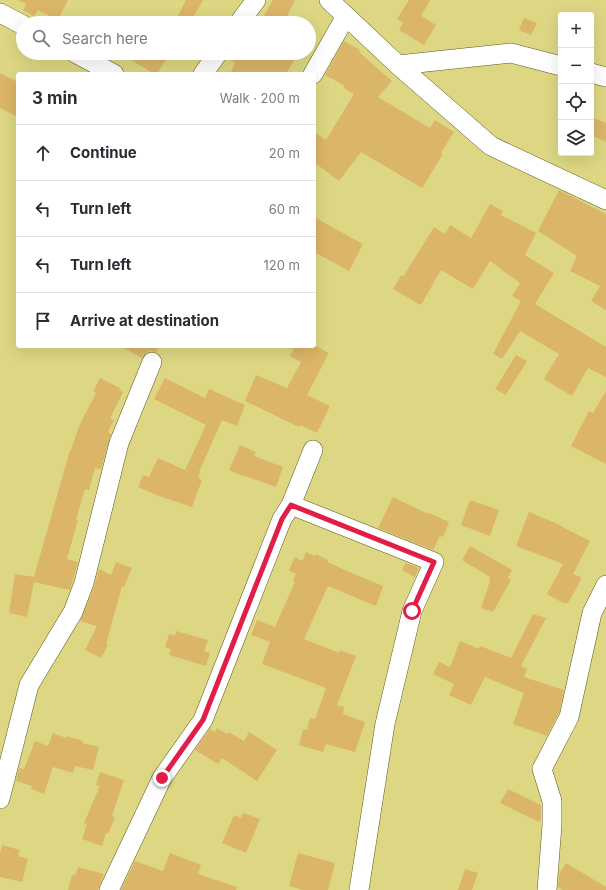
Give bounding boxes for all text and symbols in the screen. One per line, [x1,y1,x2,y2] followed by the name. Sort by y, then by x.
[558,12,594,156] map controls
[558,12,594,48] button: +
[16,16,316,60] search box
[30,27,52,49] icon: search
[62,29,148,48] text: Search here
[558,48,594,84] button: −
[558,84,594,120] button: locate
[32,88,78,108] text: 3 min
[220,90,300,106] text: Walk · 200 m
[558,120,594,156] button: layers
[32,142,54,164] icon: ahead
[70,143,137,162] text: Continue
[269,145,300,161] text: 20 m
[32,198,54,220] icon: left
[70,199,131,218] text: Turn left
[269,201,300,217] text: 60 m
[32,254,54,276] icon: left
[70,255,131,274] text: Turn left
[264,257,300,273] text: 120 m
[32,310,54,332] icon: arrive
[70,311,219,330] text: Arrive at destination
[403,602,421,620] route start
[153,769,171,787] route end

